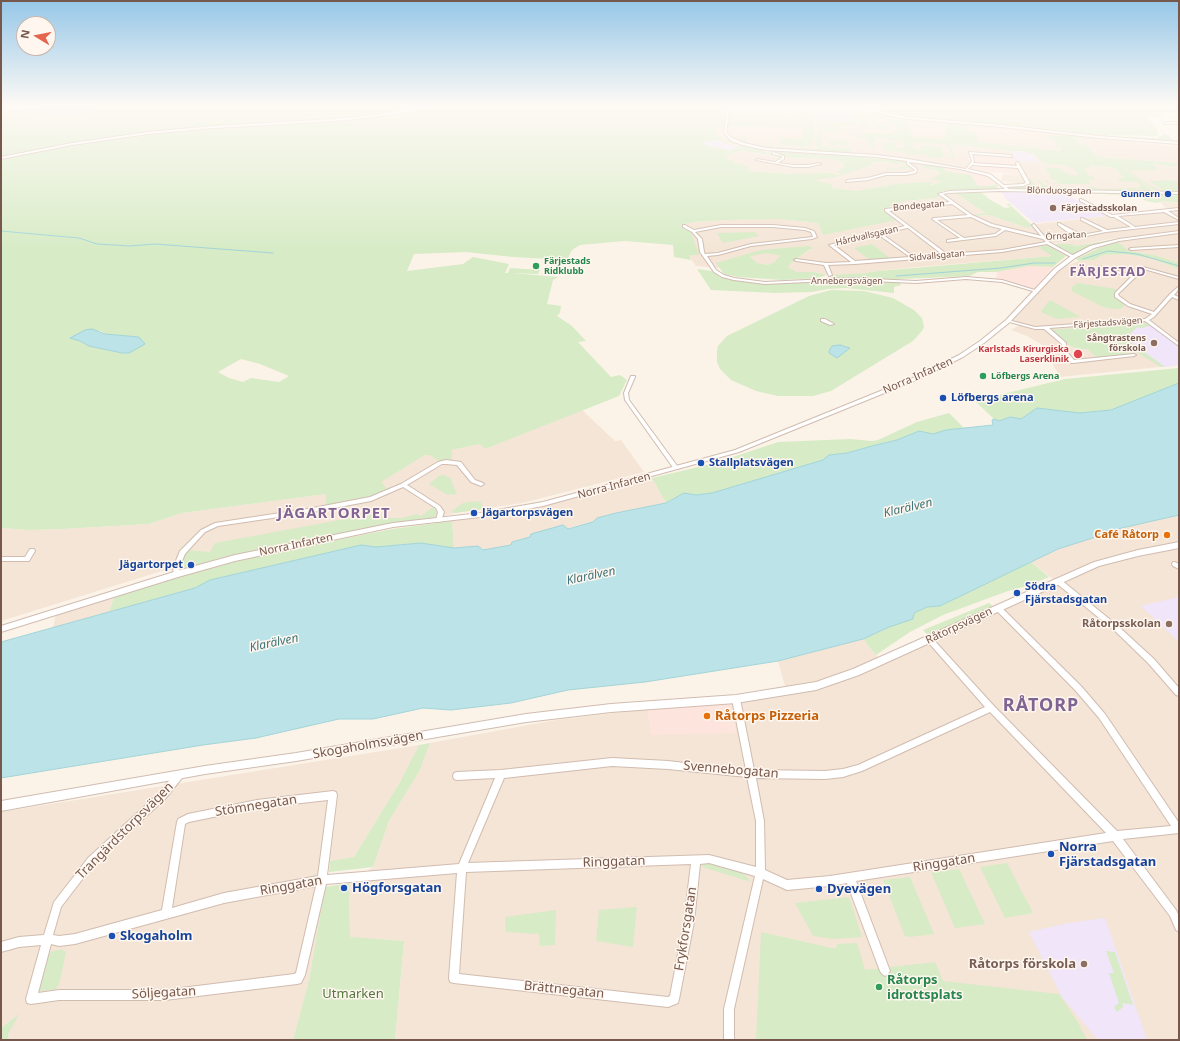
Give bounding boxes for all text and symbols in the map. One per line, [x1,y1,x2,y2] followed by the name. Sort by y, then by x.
[16,16,56,56] north arrow
[17,28,33,40] text: N
[1027,185,1091,197] street label: Blönduosgatan
[1121,189,1160,199] place label: Gunnern
[1163,189,1173,199] marker: Gunnern
[893,198,945,214] street label: Bondegatan
[1048,203,1058,213] marker: Färjestadsskolan
[1061,203,1137,213] place label: Färjestadsskolan
[835,224,899,248] street label: Hårdvallsgatan
[1045,229,1087,243] street label: Örngatan
[909,248,965,264] street label: Sidvallsgatan
[544,256,590,277] place label: Färjestads Ridklubb
[531,261,541,271] marker: Färjestads Ridklubb
[1069,264,1147,280] district label: FÄRJESTAD
[811,276,883,286] street label: Annebergsvägen
[1073,315,1143,331] street label: Färjestadsvägen
[1087,333,1146,354] place label: Sångtrastens förskola
[1149,338,1159,348] marker: Sångtrastens förskola
[978,344,1069,365] place label: Karlstads Kirurgiska Laserklinik
[1072,348,1084,360] marker: Karlstads Kirurgiska Laserklinik
[881,355,955,397] street label: Norra Infarten
[978,371,988,381] marker: Löfbergs Arena
[991,371,1059,381] place label: Löfbergs Arena
[951,391,1034,405] place label: Löfbergs arena
[938,393,948,403] marker: Löfbergs arena
[709,456,794,470] place label: Stallplatsvägen
[696,458,706,468] marker: Stallplatsvägen
[576,470,652,502] street label: Norra Infarten
[882,495,934,521] water label: Klarälven
[277,505,391,523] district label: JÄGARTORPET
[482,506,573,520] place label: Jägartorpsvägen
[469,508,479,518] marker: Jägartorpsvägen
[1094,528,1159,542] place label: Café Råtorp
[1162,530,1172,540] marker: Café Råtorp
[258,531,334,559] street label: Norra Infarten
[119,558,183,572] place label: Jägartorpet
[186,560,196,570] marker: Jägartorpet
[565,564,617,588] water label: Klarälven
[1025,580,1107,606] place label: Södra Fjärstadsgatan
[1012,588,1022,598] marker: Södra Fjärstadsgatan
[924,605,994,647] street label: Råtorpsvägen
[1082,617,1161,631] place label: Råtorpsskolan
[1164,619,1174,629] marker: Råtorpsskolan
[248,631,300,655] water label: Klarälven
[1003,695,1079,717] district label: RÅTORP
[715,708,819,724] place label: Råtorps Pizzeria
[702,711,712,721] marker: Råtorps Pizzeria
[311,728,425,762] street label: Skogaholmsvägen
[683,758,779,782] street label: Svennebogatan
[73,779,177,883] street label: Trangärdstorpsvägen
[214,792,298,820] street label: Stömnegatan
[1059,839,1156,870] place label: Norra Fjärstadsgatan
[1046,849,1056,859] marker: Norra Fjärstadsgatan
[912,850,976,876] street label: Ringgatan
[582,853,646,871] street label: Ringgatan
[259,873,323,899] street label: Ringgatan
[352,880,442,896] place label: Högforsgatan
[827,881,891,897] place label: Dyevägen
[339,883,349,893] marker: Högforsgatan
[814,884,824,894] marker: Dyevägen
[672,886,700,972] street label: Frykforsgatan
[120,928,192,944] place label: Skogaholm
[107,931,117,941] marker: Skogaholm
[969,956,1076,972] place label: Råtorps förskola
[1079,959,1089,969] marker: Råtorps förskola
[887,972,963,1003] place label: Råtorps idrottsplats
[523,978,605,1002] street label: Brättnegatan
[874,982,884,992] marker: Råtorps idrottsplats
[131,984,197,1002] street label: Söljegatan
[322,986,384,1002] park label: Utmarken

